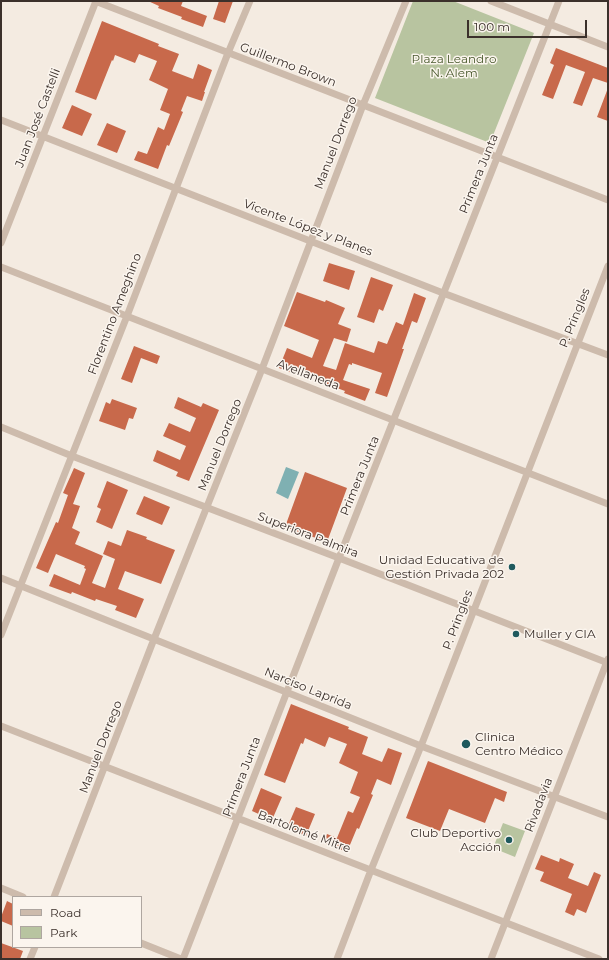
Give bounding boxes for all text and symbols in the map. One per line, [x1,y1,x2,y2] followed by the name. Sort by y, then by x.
[469,12,589,38] scale bar
[474,19,510,34] text: 100 m
[238,40,338,90] street label: Guillermo Brown
[412,52,496,80] park label: Plaza Leandro N. Alem
[12,66,64,170] street label: Juan José Castelli
[312,95,360,191] street label: Manuel Dorrego
[456,132,502,216] street label: Primera Junta
[241,197,375,259] street label: Vicente López y Planes
[85,251,145,377] street label: Florentino Ameghino
[557,286,593,350] street label: P. Pringles
[275,356,341,394] street label: Avellaneda
[195,397,245,493] street label: Manuel Dorrego
[337,434,383,518] street label: Primera Junta
[255,509,361,561] street label: Superiora Palmira
[379,553,504,581] place label: Unidad Educativa de Gestión Privada 202
[507,562,517,572] marker: Unidad Educativa de Gestión Privada 202
[440,588,476,652] street label: P. Pringles
[524,627,596,641] place label: Muller y CIA
[511,629,521,639] marker: Muller y CIA
[262,665,354,713] street label: Narciso Laprida
[77,699,125,795] street label: Manuel Dorrego
[475,730,563,758] place label: Clinica Centro Médico
[220,735,264,819] street label: Primera Junta
[460,738,472,750] marker: Clinica Centro Médico
[522,776,556,834] street label: Rivadavia
[255,808,353,856] street label: Bartolomé Mitre
[410,826,501,854] place label: Club Deportivo Acción
[504,835,514,845] marker: Club Deportivo Acción
[12,896,142,948] legend
[50,905,81,920] text: Road
[50,925,77,940] text: Park

